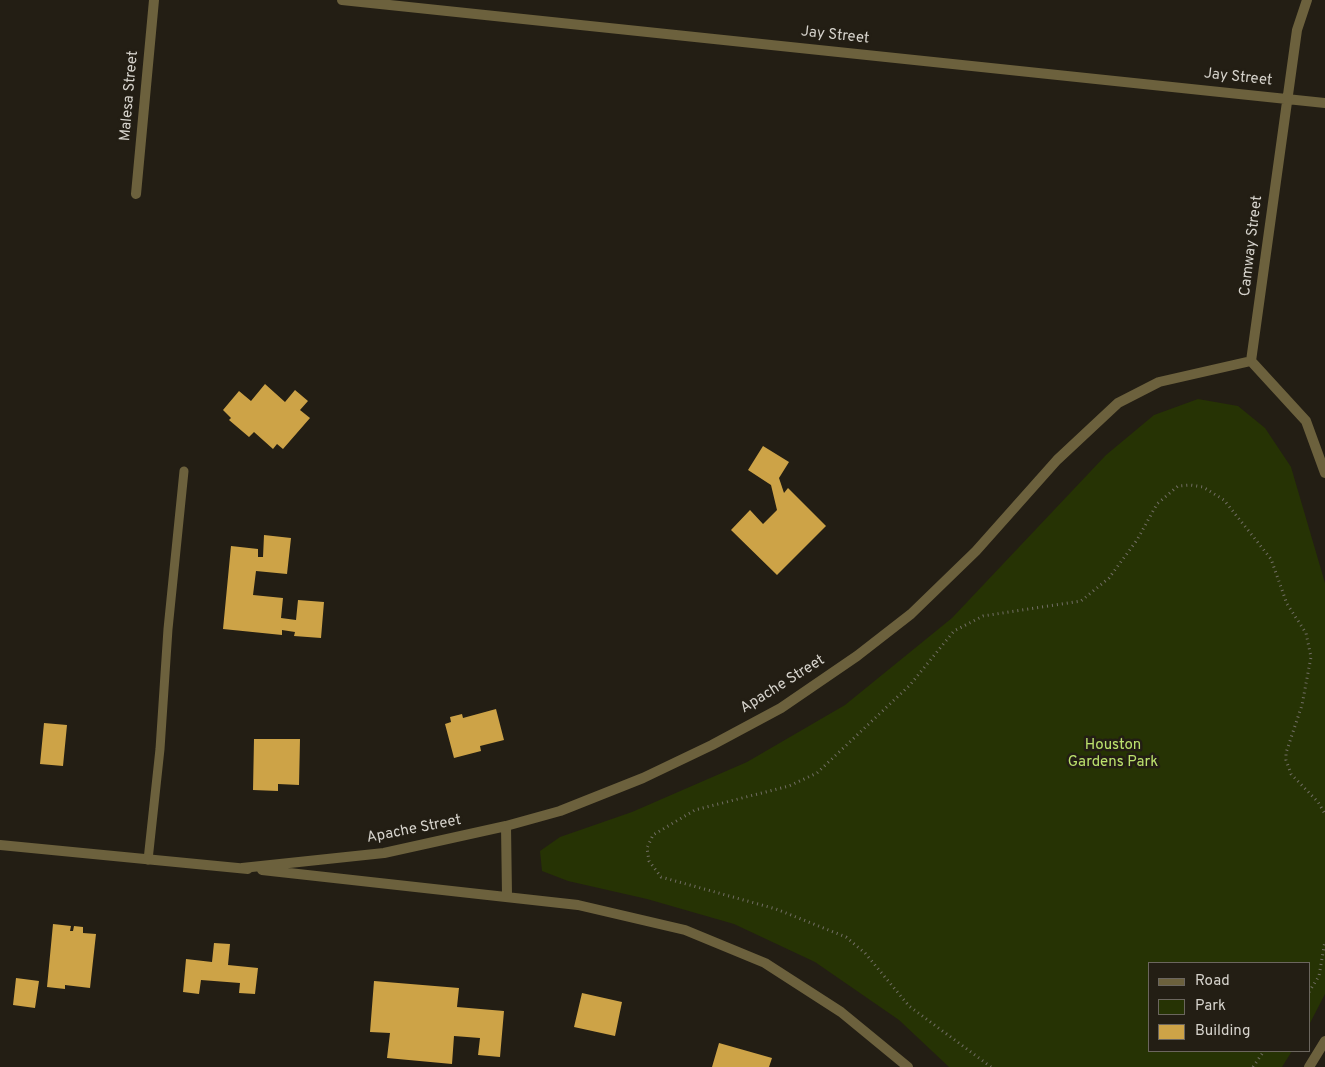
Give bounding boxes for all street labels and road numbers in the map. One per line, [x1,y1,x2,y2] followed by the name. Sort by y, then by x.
[800,23,870,49] street label: Jay Street
[117,50,143,142] street label: Malesa Street
[1203,65,1273,91] street label: Jay Street
[1237,195,1267,297] street label: Camway Street
[738,652,828,718] street label: Apache Street
[365,812,463,848] street label: Apache Street

